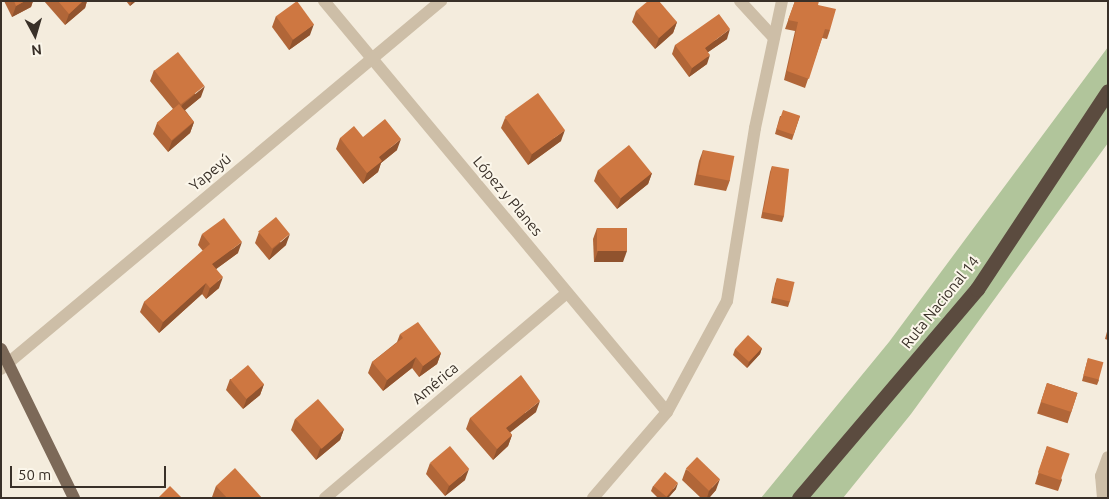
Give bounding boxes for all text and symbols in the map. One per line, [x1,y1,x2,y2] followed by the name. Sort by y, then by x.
[10,10,60,60] north arrow
[31,41,43,58] text: N
[186,149,234,195] street label: Yapeyú
[469,153,547,239] street label: López y Planes
[897,252,983,352] street label: Ruta Nacional 14
[408,358,462,408] street label: América
[12,456,169,488] scale bar
[18,466,51,483] text: 50 m

